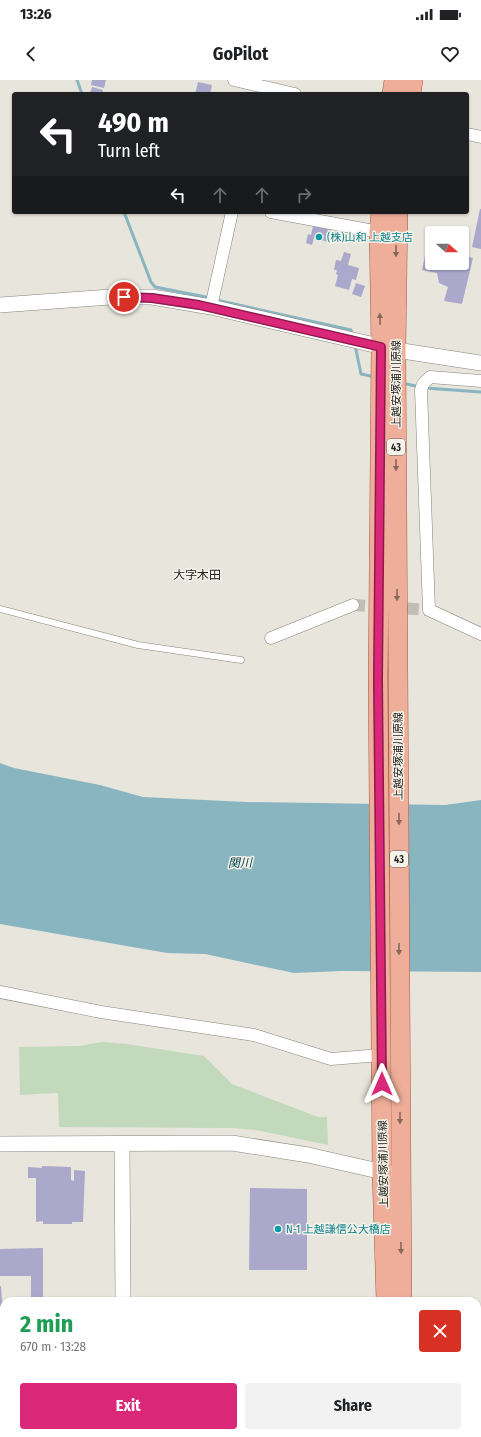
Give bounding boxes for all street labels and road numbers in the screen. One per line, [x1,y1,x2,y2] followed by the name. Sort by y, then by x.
[390,340,403,428] street label: 上越安塚浦川原線
[387,439,405,455] road number: 43
[392,712,405,800] street label: 上越安塚浦川原線
[390,851,408,867] road number: 43
[376,1120,391,1208] street label: 上越安塚浦川原線

